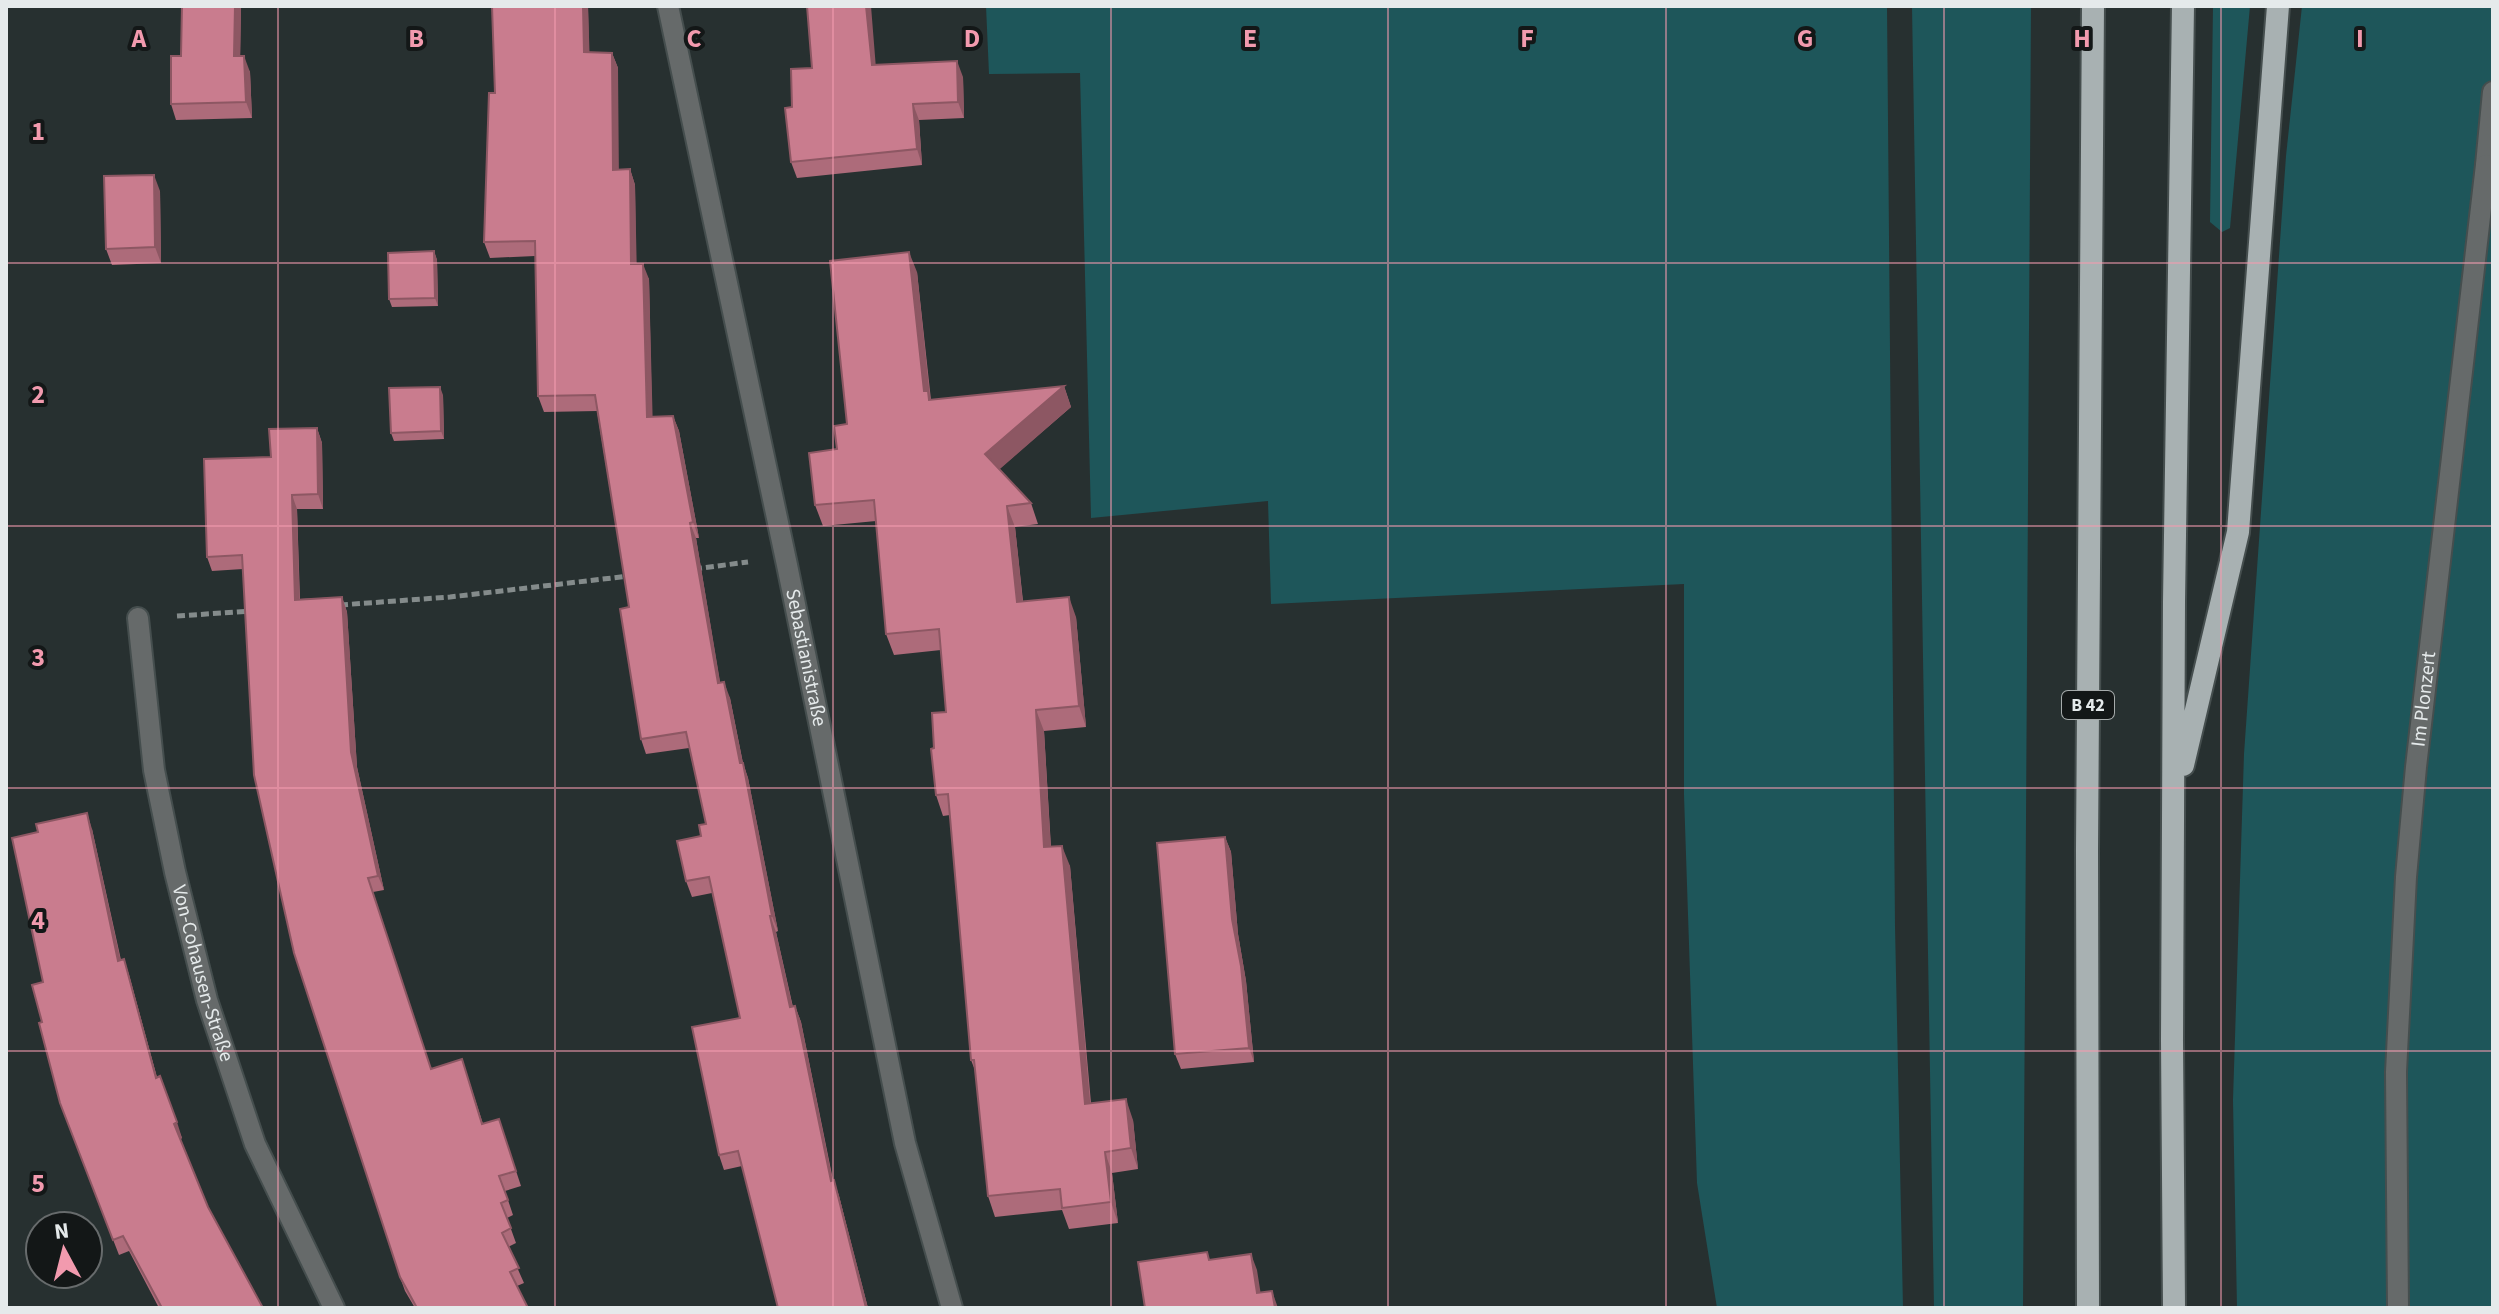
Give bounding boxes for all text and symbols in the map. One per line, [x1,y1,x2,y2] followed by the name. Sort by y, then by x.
[131,20,148,57] text: A
[408,20,424,57] text: B
[686,20,702,57] text: C
[964,20,980,57] text: D
[1243,20,1257,57] text: E
[1520,20,1534,57] text: F
[1797,20,1813,57] text: G
[2073,20,2091,57] text: H
[2356,20,2364,57] text: I
[31,113,45,150] text: 1
[31,376,45,413] text: 2
[778,586,834,729] street label: Sebastianistraße
[31,639,45,676] text: 3
[2404,650,2443,748] street label: Im Plonzert
[2062,691,2114,719] road number: B 42
[165,882,241,1065] street label: Von-Cohausen-Straße
[31,902,45,939] text: 4
[31,1165,45,1202] text: 5
[24,1210,104,1290] north arrow
[52,1214,71,1248] text: N

